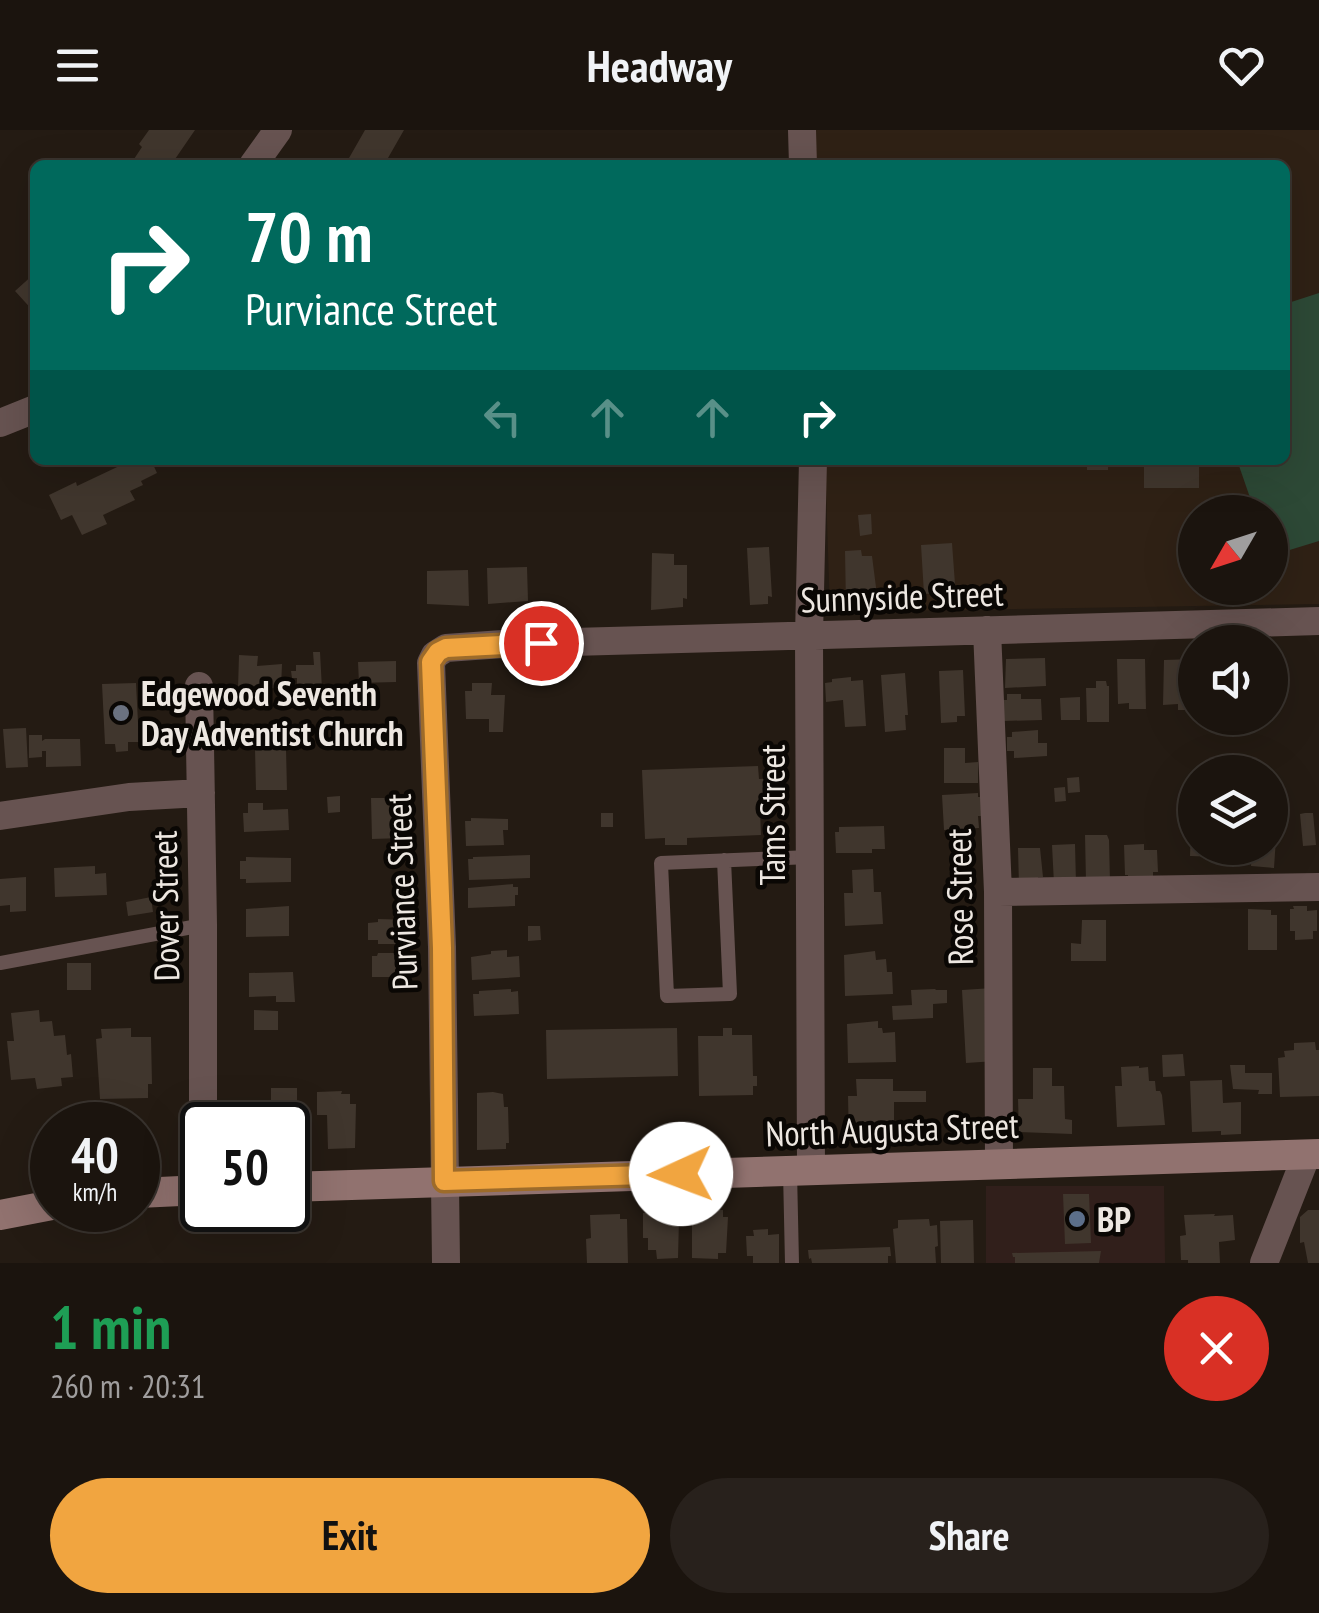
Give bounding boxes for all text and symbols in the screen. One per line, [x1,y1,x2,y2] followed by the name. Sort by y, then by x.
[587,36,732,94] text: Headway
[50,38,105,93] icon: menu
[1214,38,1269,93] icon: heart
[245,191,373,281] text: 70 m
[80,200,210,330] icon: right
[245,279,497,337] text: Purviance Street
[475,390,530,445] icon: left
[580,390,635,445] icon: ahead
[685,390,740,445] icon: ahead
[790,390,845,445] icon: right
[1178,495,1288,605] north arrow
[1178,495,1288,865] map controls
[800,569,1005,623] street label: Sunnyside Street
[499,601,584,686] pin
[514,616,569,671] icon: arrive
[1178,625,1288,735] button: sound
[141,670,403,756] place label: Edgewood Seventh Day Adventist Church
[110,702,132,724] marker: Edgewood Seventh Day Adventist Church
[749,744,795,886] street label: Tams Street
[1178,755,1288,865] button: layers
[375,793,427,991] street label: Purviance Street
[935,828,983,966] street label: Rose Street
[141,830,189,982] street label: Dover Street
[180,1102,310,1232] speed limit sign: 50
[765,1102,1020,1156] street label: North Augusta Street
[71,1122,119,1187] text: 40
[629,1122,733,1226] position arrow
[73,1176,117,1208] text: km/h
[1097,1196,1131,1242] place label: BP
[1066,1208,1088,1230] marker: BP
[50,1288,171,1366] text: 1 min
[1164,1296,1269,1401] button: close
[50,1365,205,1407] text: 260 m · 20:31
[50,1478,650,1593] button: Exit
[670,1478,1269,1593] button: Share

